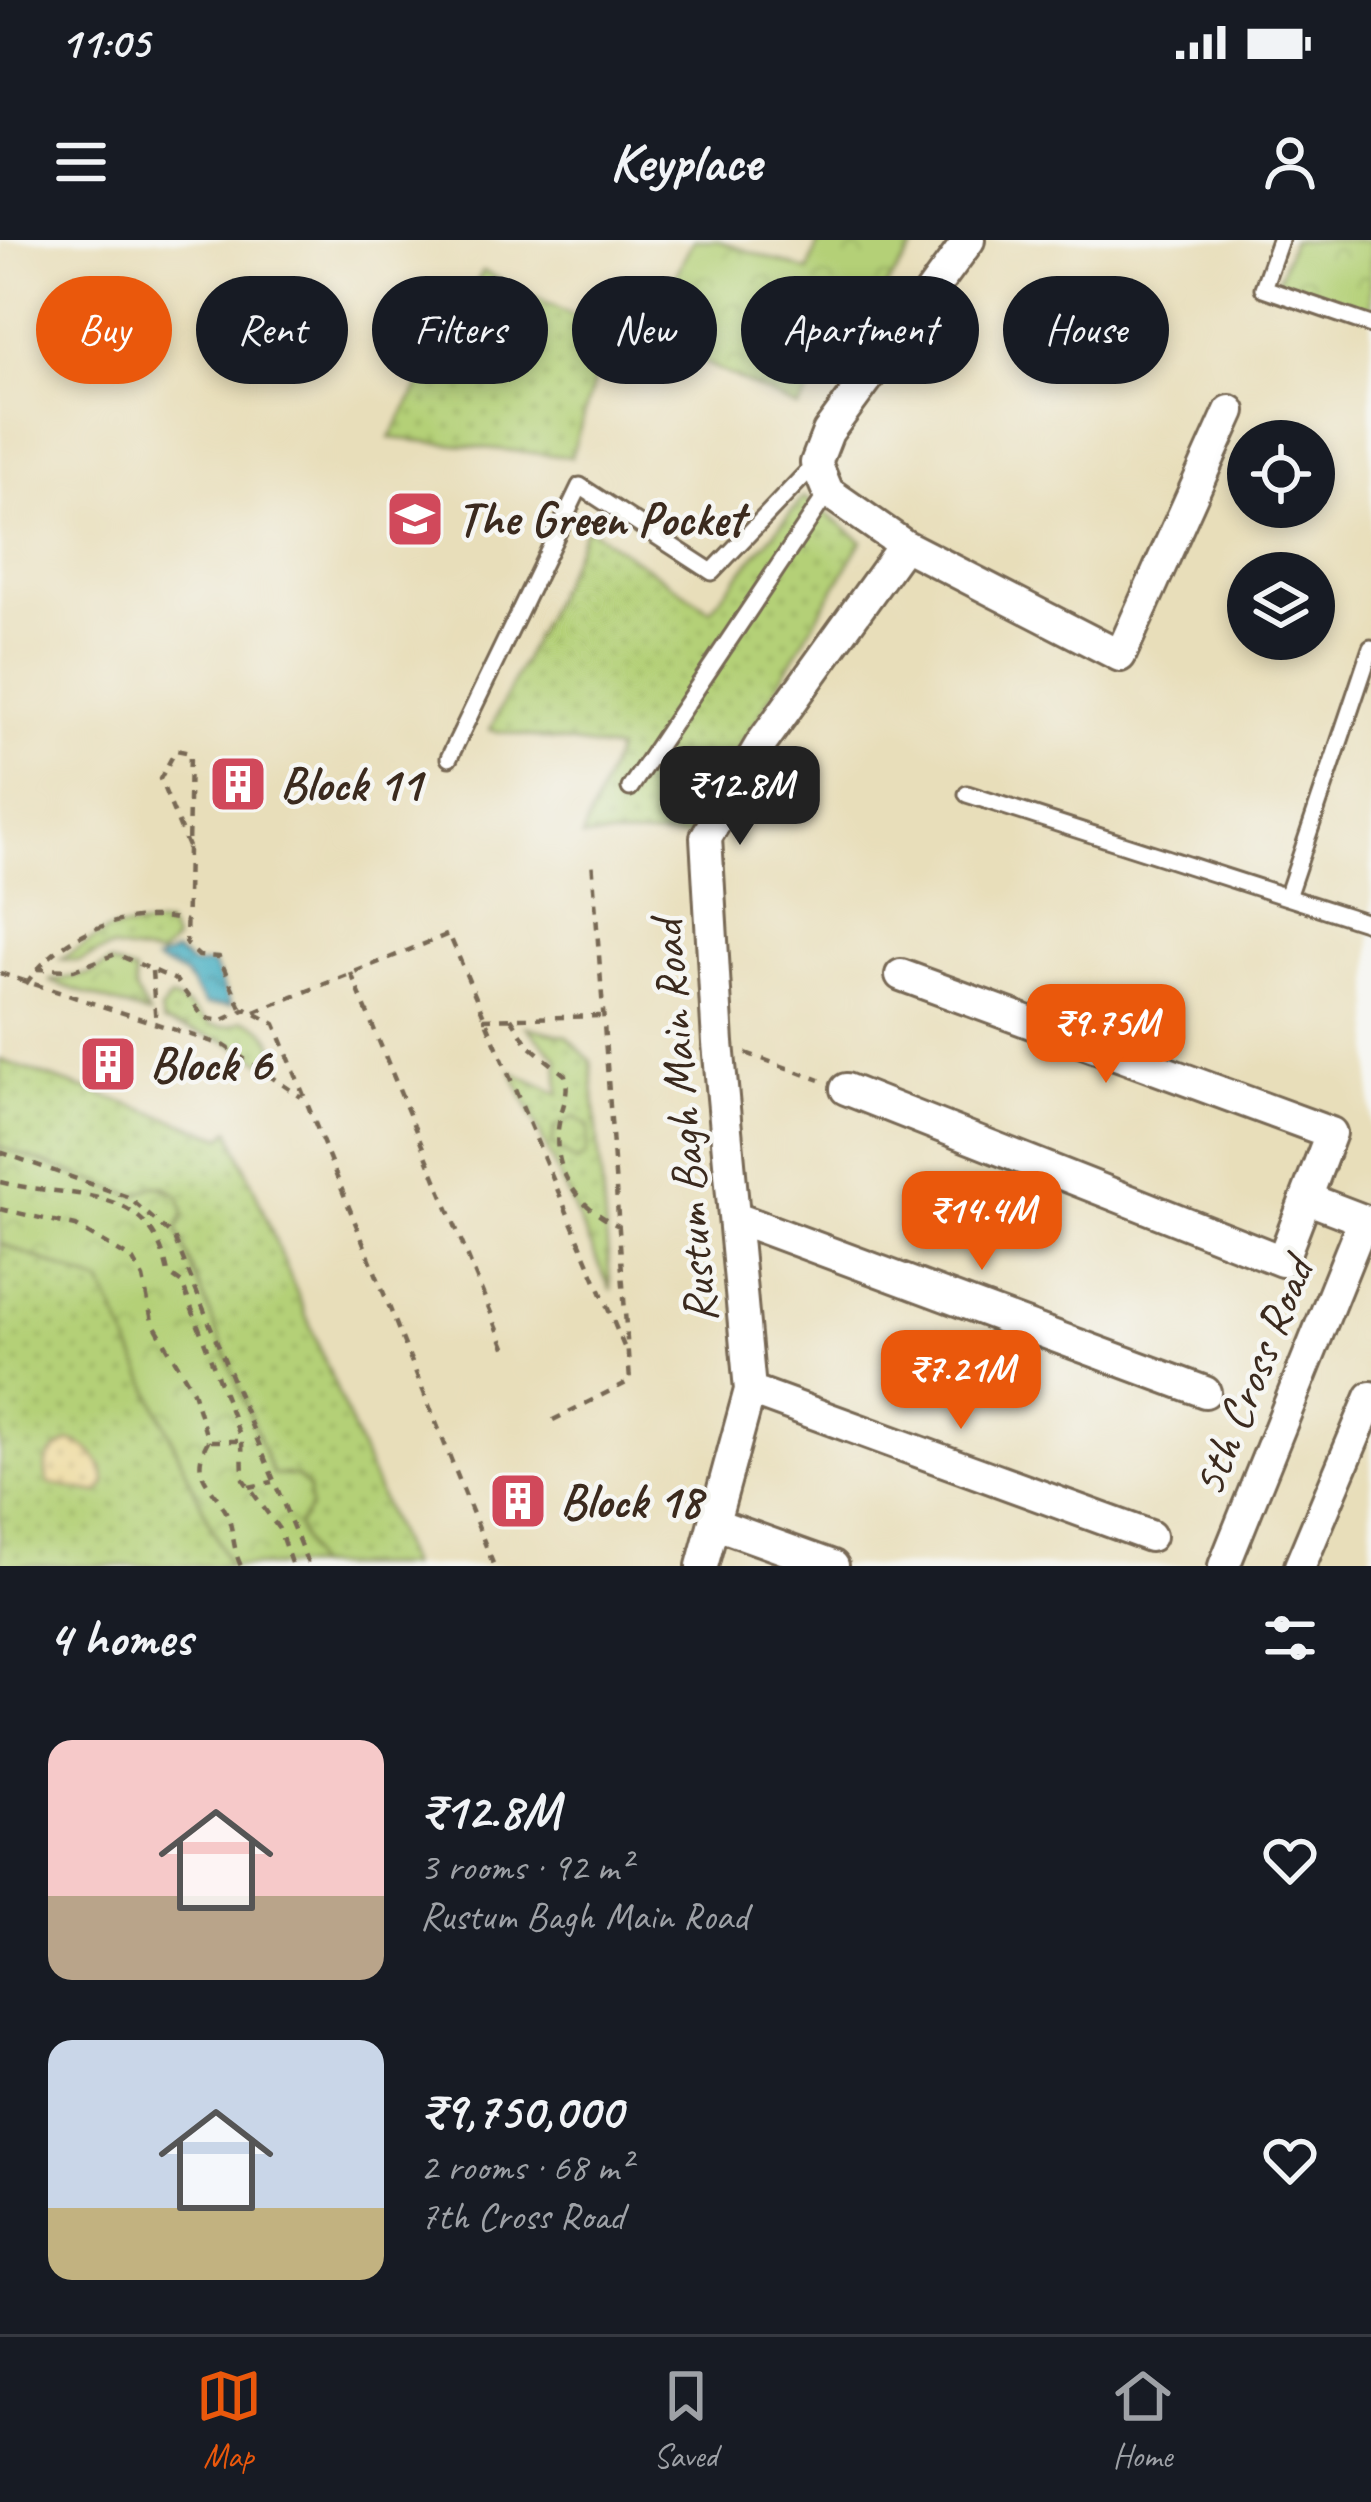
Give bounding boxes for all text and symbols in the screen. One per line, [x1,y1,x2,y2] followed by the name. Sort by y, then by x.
[60,14,149,71] text: 11:05
[610,128,761,196] text: Keyplace
[48,129,114,195] icon: menu
[1257,129,1323,195] icon: person
[36,276,172,384] chip: Buy
[196,276,348,384] chip: Rent
[372,276,548,384] chip: Filters
[572,276,717,384] chip: New
[741,276,979,384] chip: Apartment
[1003,276,1169,384] chip: House
[1227,420,1335,660] map controls
[1227,420,1335,528] button: locate
[384,488,446,550] school or university icon: The Green Pocket
[457,489,751,549] place label: The Green Pocket
[1227,552,1335,660] button: layers
[642,746,838,848] pin: ₹12.8M
[207,753,269,815] building icon: Block 11
[280,754,427,814] place label: Block 11
[687,760,793,809] text: ₹12.8M
[635,911,730,1326] street label: Rustum Bagh Main Road
[1008,984,1204,1086] pin: ₹9.75M
[1053,998,1159,1047] text: ₹9.75M
[77,1033,139,1095] building icon: Block 6
[150,1034,274,1094] place label: Block 6
[884,1171,1080,1273] pin: ₹14.4M
[929,1185,1035,1234] text: ₹14.4M
[1177,1243,1329,1505] street label: 5th Cross Road
[863,1330,1059,1432] pin: ₹7.21M
[908,1344,1014,1393] text: ₹7.21M
[487,1470,549,1532] building icon: Block 18
[560,1471,707,1531] place label: Block 18
[1257,1605,1323,1671] icon: filters
[48,1606,192,1670] text: 4 homes
[420,1779,559,1843] text: ₹12.8M
[144,1788,288,1932] icon: home
[1257,1827,1323,1893] icon: heart
[420,1843,631,1892] text: 3 rooms · 92 m²
[420,1892,748,1941] text: Rustum Bagh Main Road
[420,2079,622,2143] text: ₹9,750,000
[144,2088,288,2232] icon: home
[1257,2127,1323,2193] icon: heart
[420,2143,631,2192] text: 2 rooms · 68 m²
[420,2192,624,2241] text: 7th Cross Road
[196,2363,262,2477] tab: Map
[653,2363,719,2477] tab: Saved
[1110,2363,1176,2477] tab: Home

